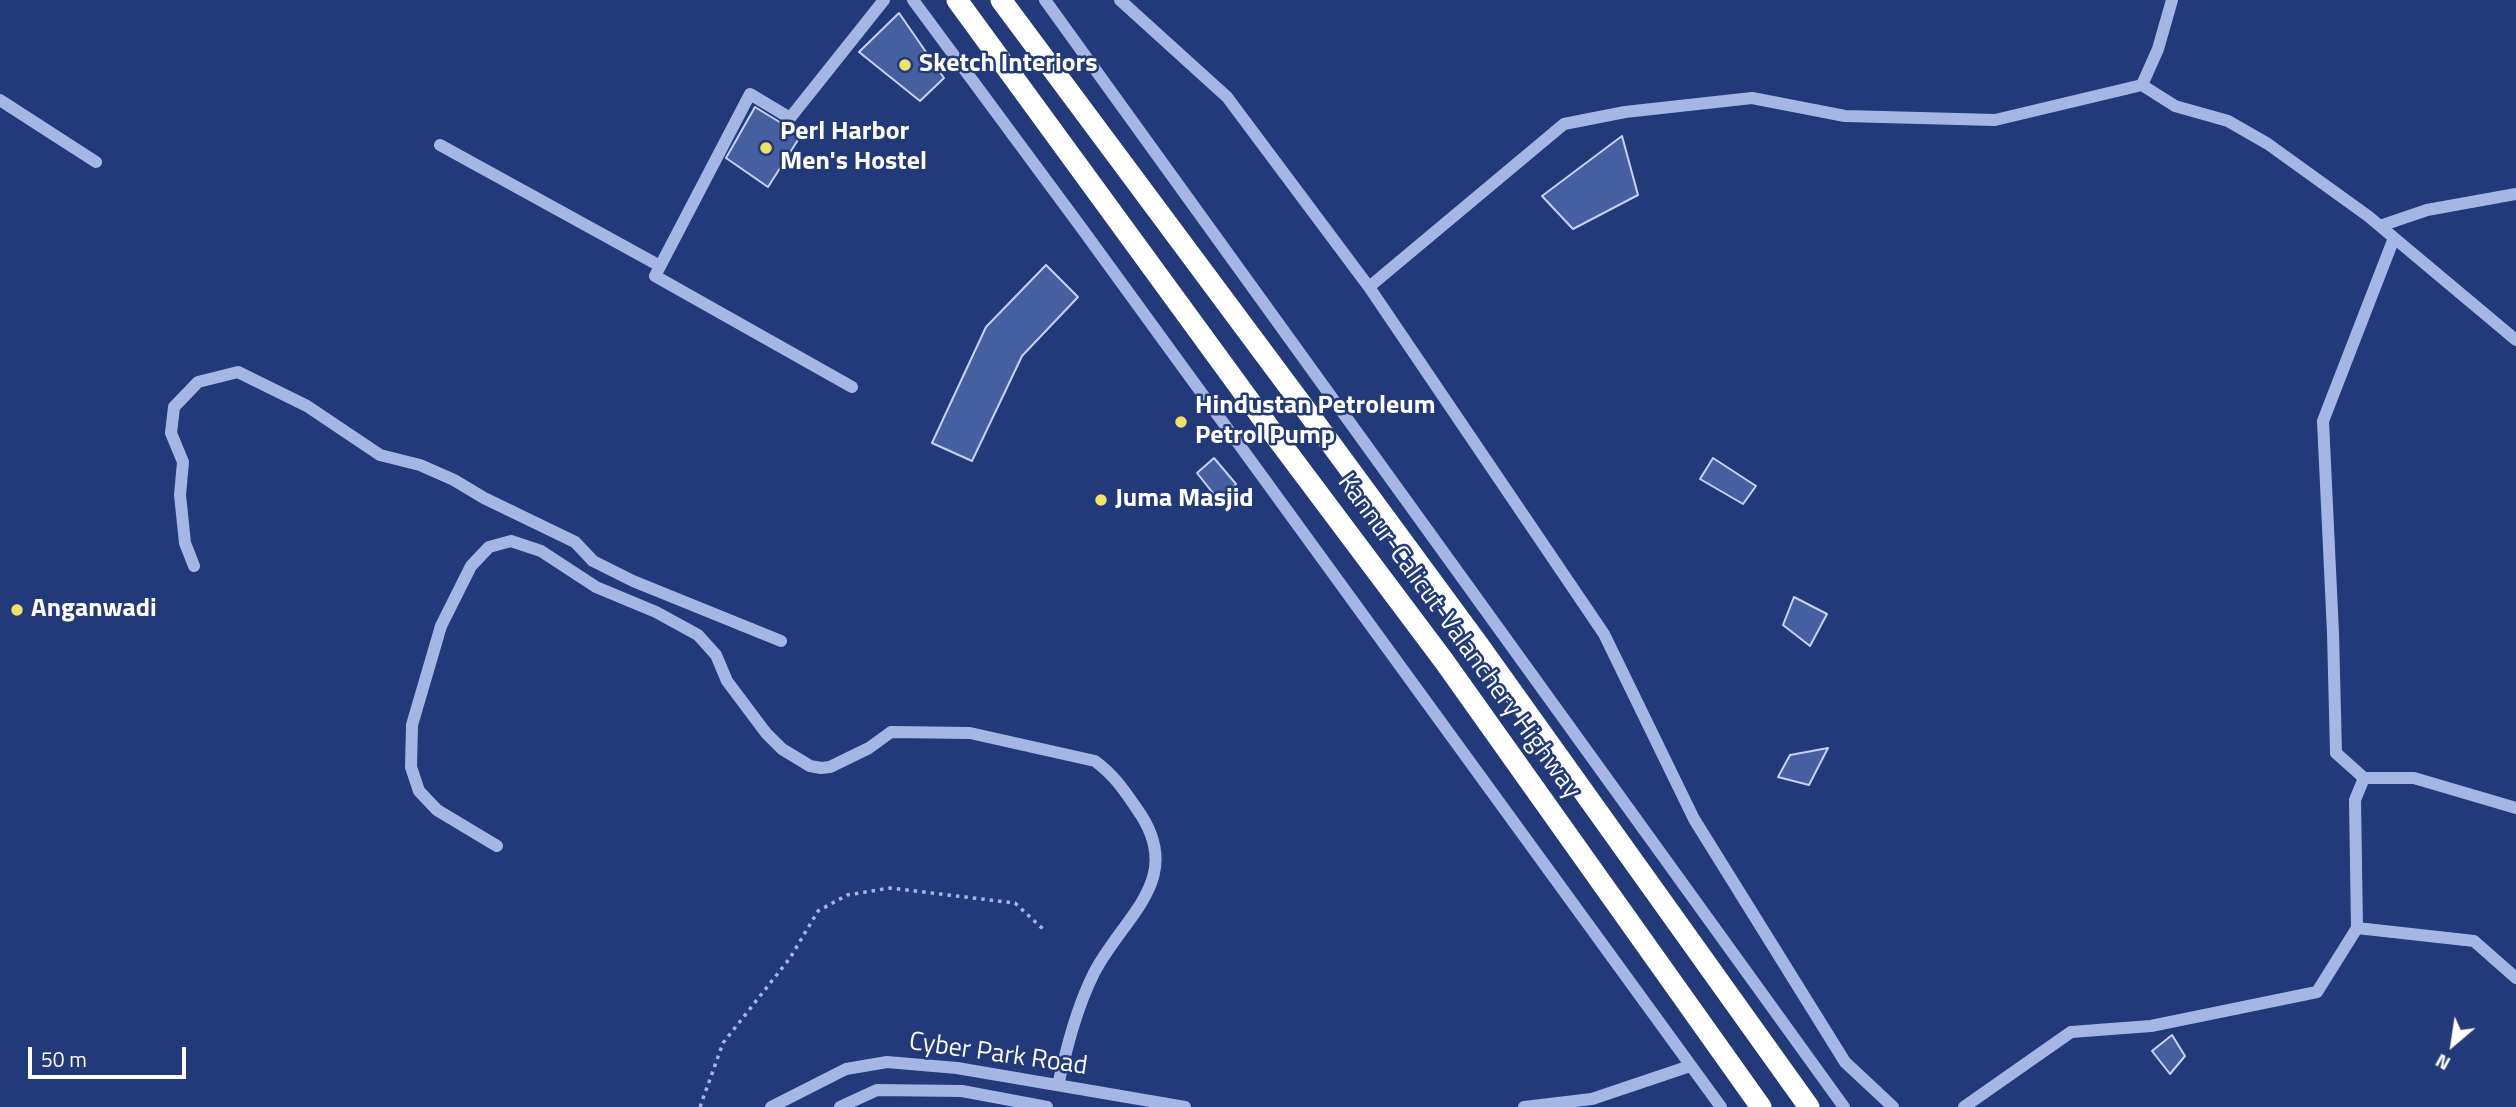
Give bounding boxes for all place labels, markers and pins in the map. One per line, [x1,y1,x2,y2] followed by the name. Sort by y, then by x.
[919,49,1097,81] place label: Sketch Interiors
[897,57,913,73] marker: Sketch Interiors
[780,117,927,178] place label: Perl Harbor Men's Hostel
[758,140,774,156] marker: Perl Harbor Men's Hostel
[1195,391,1435,452] place label: Hindustan Petroleum Petrol Pump
[1173,414,1189,430] marker: Hindustan Petroleum Petrol Pump
[1115,484,1254,516] place label: Juma Masjid
[1093,492,1109,508] marker: Juma Masjid
[31,594,157,626] place label: Anganwadi
[9,602,25,618] marker: Anganwadi

